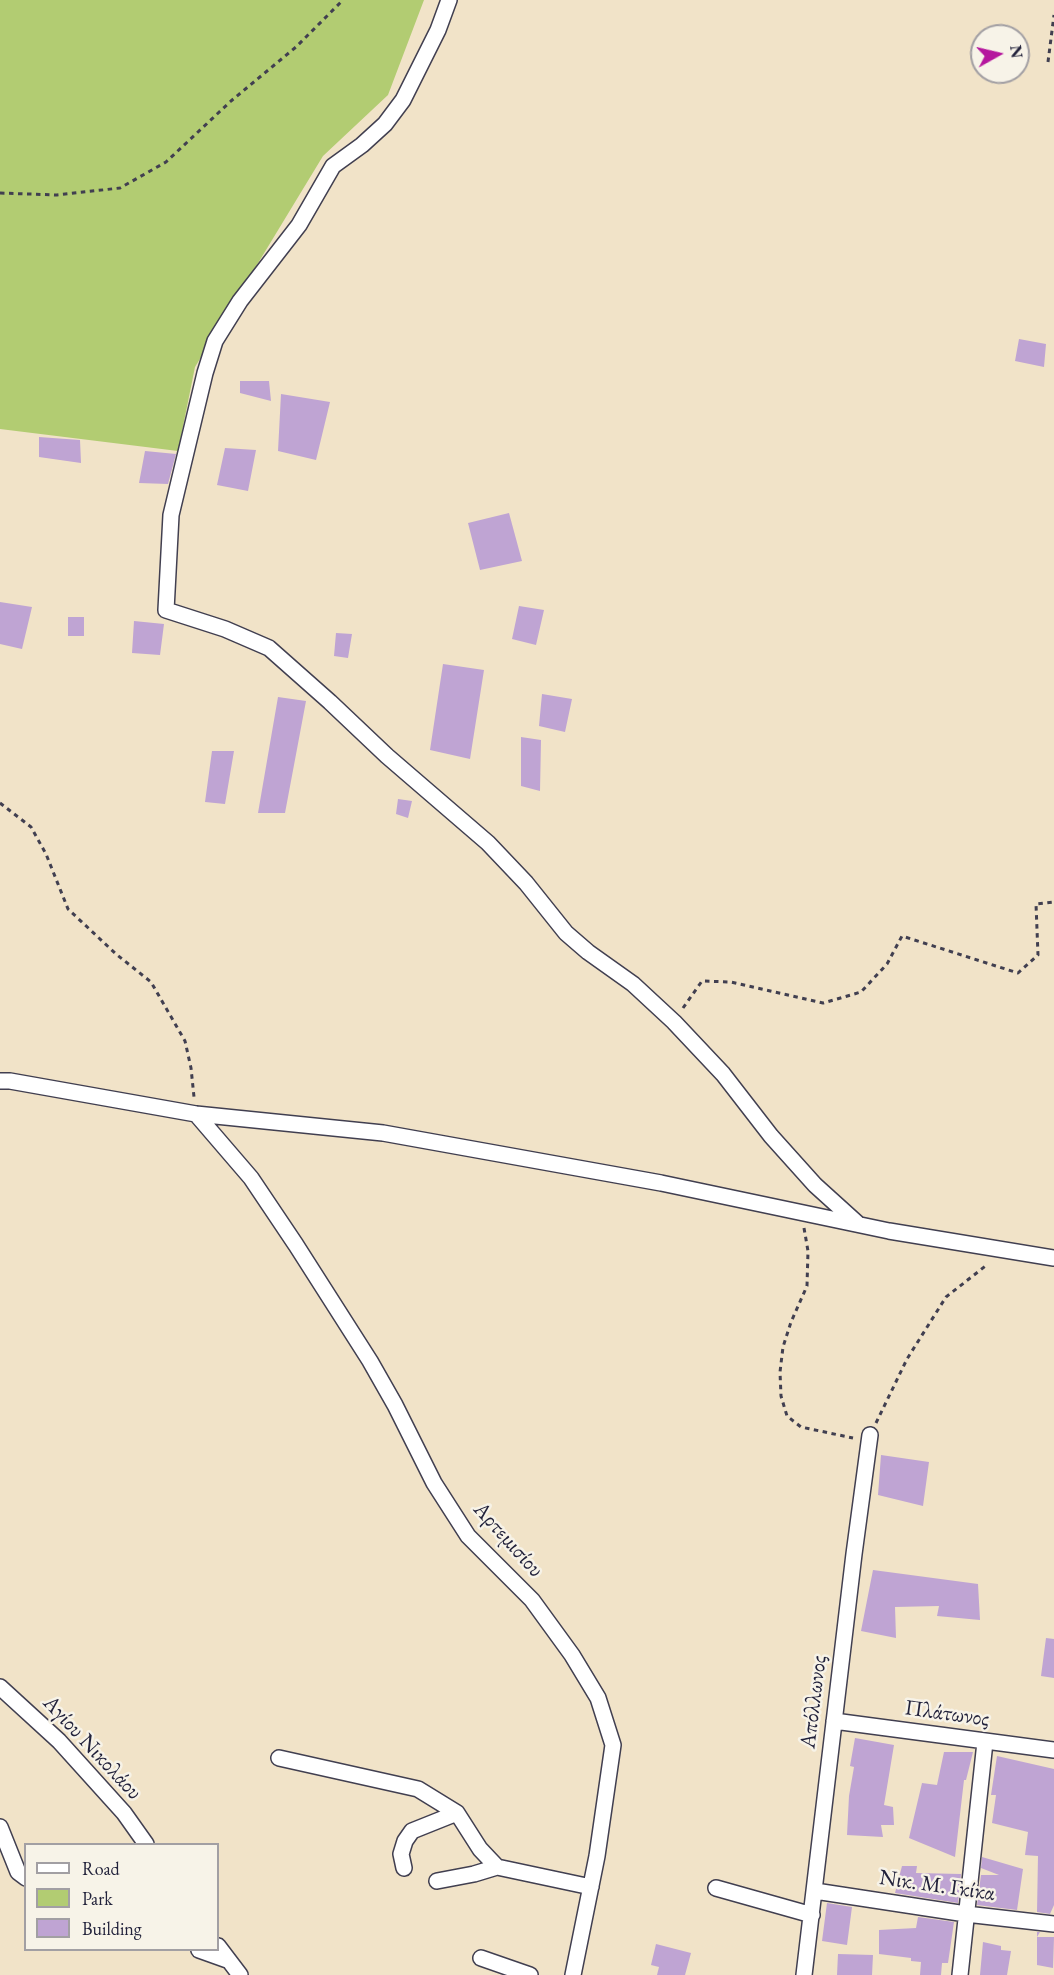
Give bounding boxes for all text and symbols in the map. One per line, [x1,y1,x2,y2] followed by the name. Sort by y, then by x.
[970,24,1030,84] north arrow
[1005,44,1028,60] text: N
[467,1497,549,1583] street label: Αρτεμισίου
[795,1654,833,1750] street label: Απόλλωνος
[37,1690,147,1806] street label: Αγίου Νικολάου
[903,1695,991,1733] street label: Πλάτωνος
[24,1843,219,1951] legend
[82,1857,120,1880] text: Road
[877,1865,997,1907] street label: Νικ. Μ. Γκίκα
[82,1887,113,1910] text: Park
[82,1917,142,1940] text: Building

